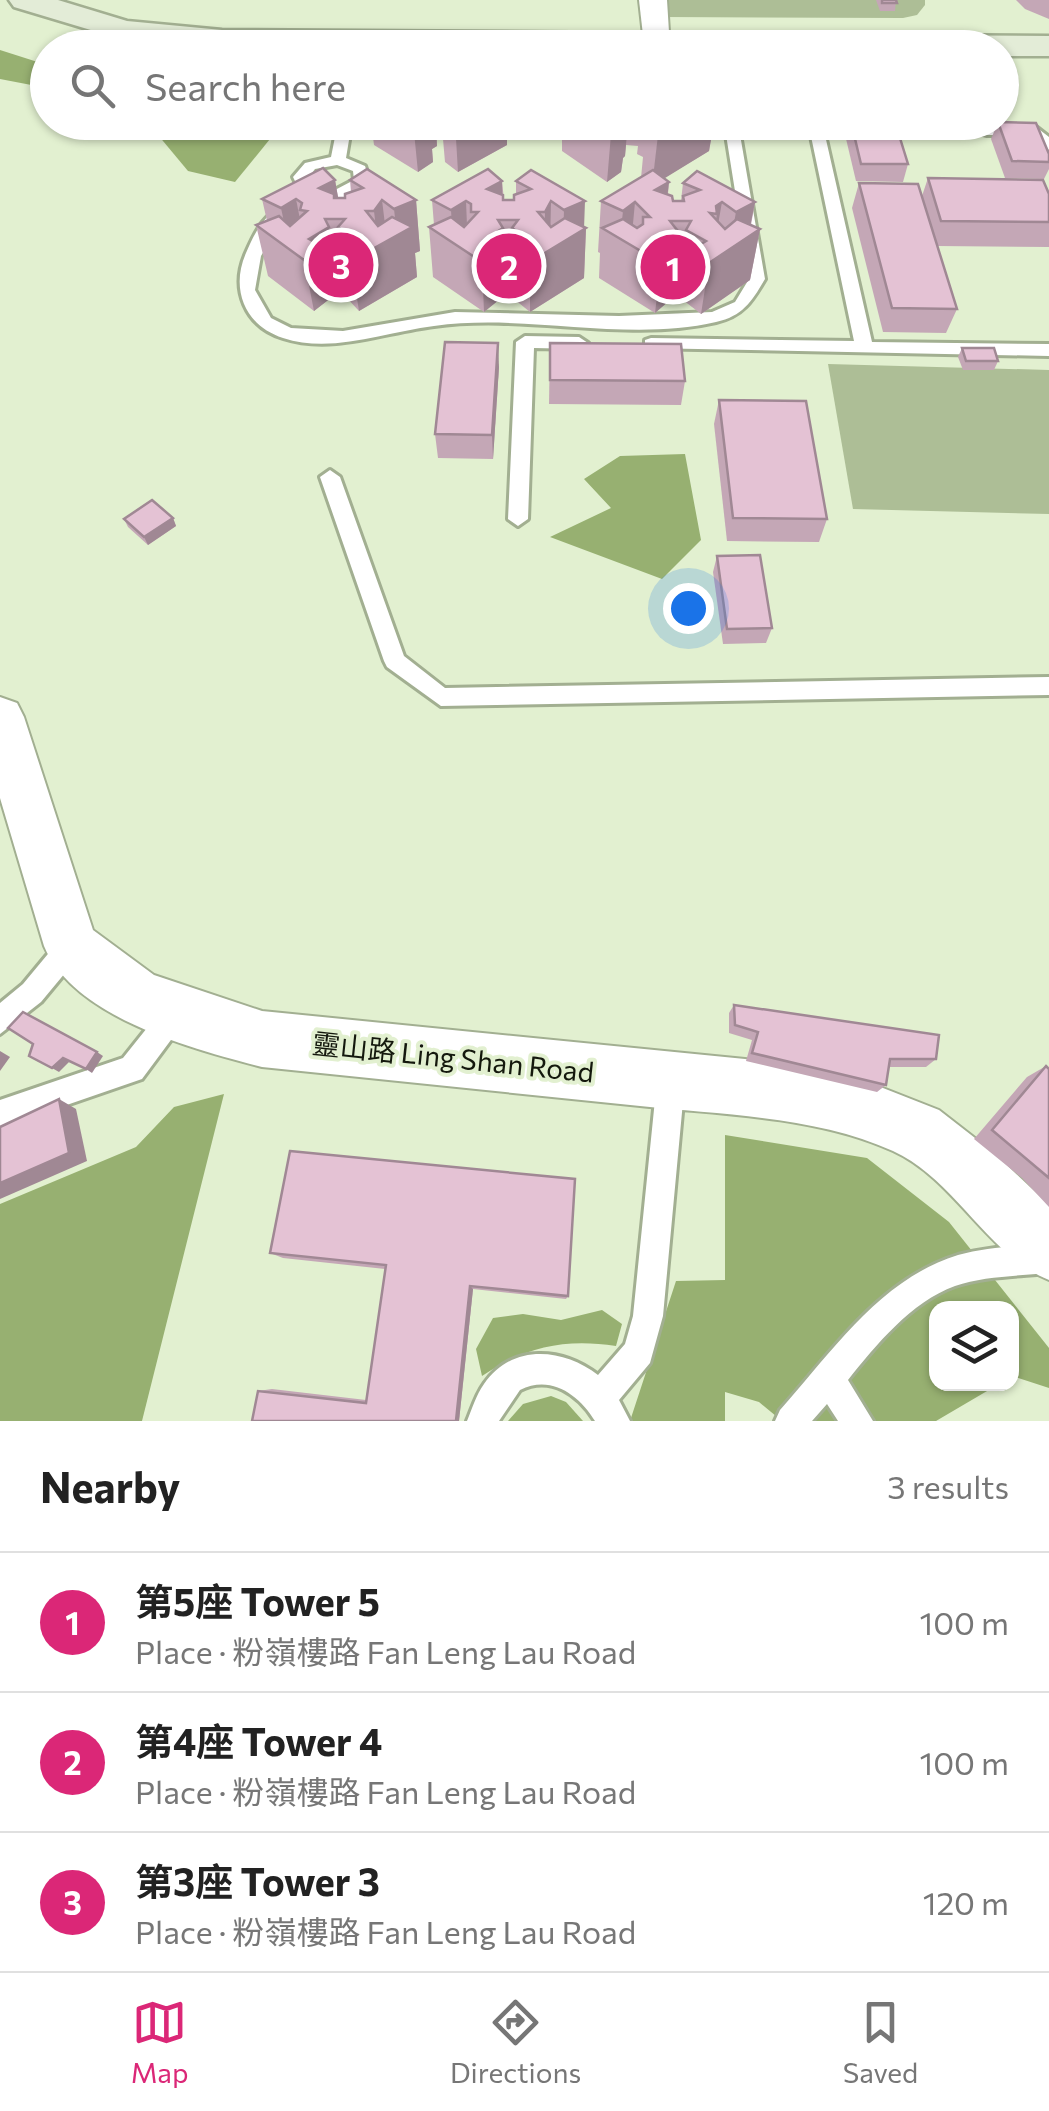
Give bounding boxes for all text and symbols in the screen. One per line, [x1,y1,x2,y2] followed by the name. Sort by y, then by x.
[30,30,1019,140] search box
[65,58,120,113] icon: search
[145,62,346,109] text: Search here
[308,228,374,302] pin: 3
[476,228,542,304] pin: 2
[640,230,706,304] pin: 1
[663,583,714,634] your location
[311,1025,596,1089] street label: 靈山路 Ling Shan Road
[929,1301,1019,1391] map controls
[929,1301,1019,1391] button: layers
[40,1460,180,1512] text: Nearby
[887,1466,1009,1506] text: 3 results
[135,1577,380,1624] text: 第5座 Tower 5
[65,1602,80,1642] text: 1
[920,1602,1009,1642] text: 100 m
[135,1631,636,1671] text: Place · 粉嶺樓路 Fan Leng Lau Road
[135,1717,382,1764] text: 第4座 Tower 4
[63,1742,82,1782] text: 2
[920,1742,1009,1782] text: 100 m
[135,1771,636,1811] text: Place · 粉嶺樓路 Fan Leng Lau Road
[135,1857,380,1904] text: 第3座 Tower 3
[63,1882,82,1922] text: 3
[923,1882,1009,1922] text: 120 m
[135,1911,636,1951] text: Place · 粉嶺樓路 Fan Leng Lau Road
[131,1995,188,2089] tab: Map
[450,1995,581,2089] tab: Directions
[843,1995,918,2089] tab: Saved

